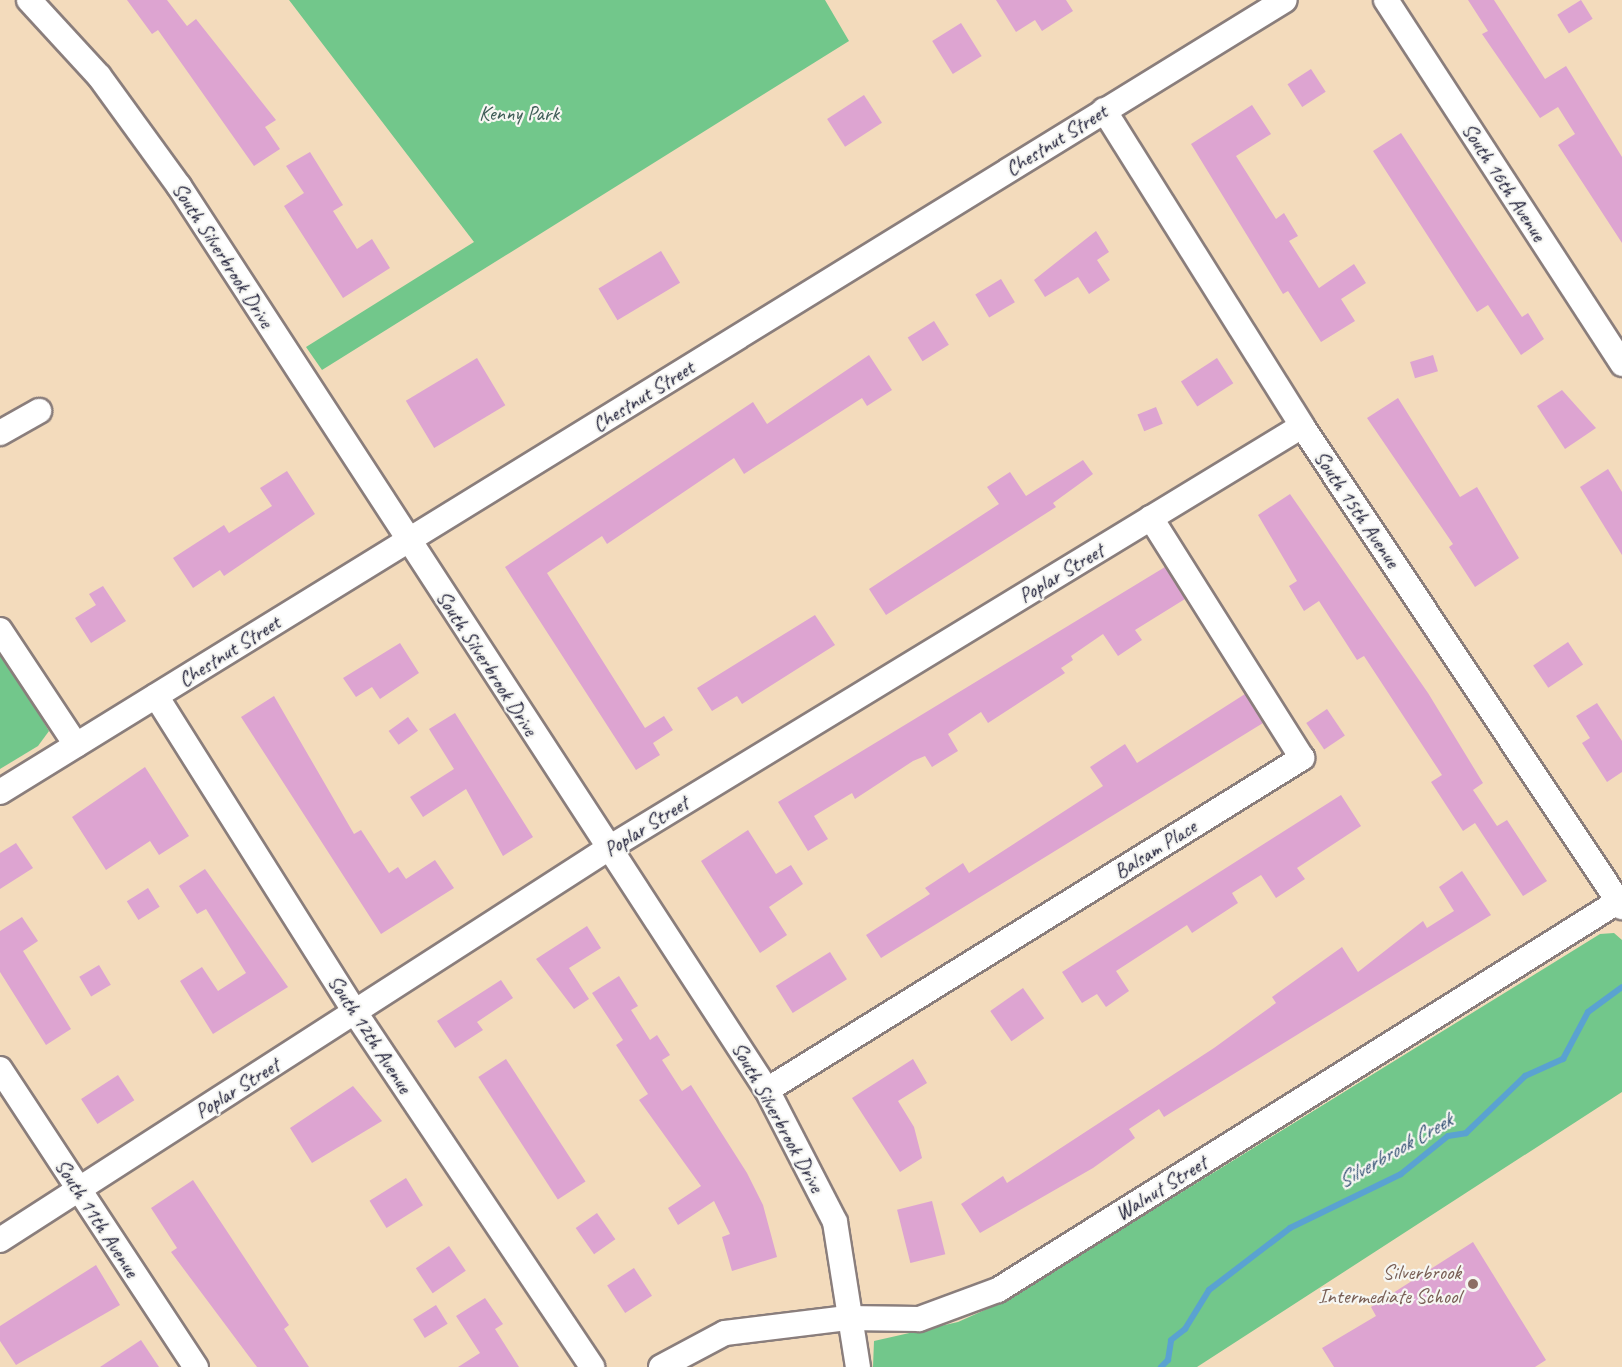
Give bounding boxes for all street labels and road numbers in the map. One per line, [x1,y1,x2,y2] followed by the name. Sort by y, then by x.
[1000,99,1112,181] street label: Chestnut Street
[1457,118,1551,246] street label: South 16th Avenue
[167,178,279,332] street label: South Silverbrook Drive
[587,355,699,437] street label: Chestnut Street
[1309,446,1405,572] street label: South 15th Avenue
[1014,538,1108,608] street label: Poplar Street
[431,586,543,740] street label: South Silverbrook Drive
[173,610,285,692] street label: Chestnut Street
[599,790,693,862] street label: Poplar Street
[1109,814,1201,884] street label: Balsam Place
[323,970,417,1098] street label: South 12th Avenue
[726,1037,830,1197] street label: South Silverbrook Drive
[190,1052,284,1124] street label: Poplar Street
[1111,1150,1211,1226] street label: Walnut Street
[50,1154,144,1282] street label: South 11th Avenue

